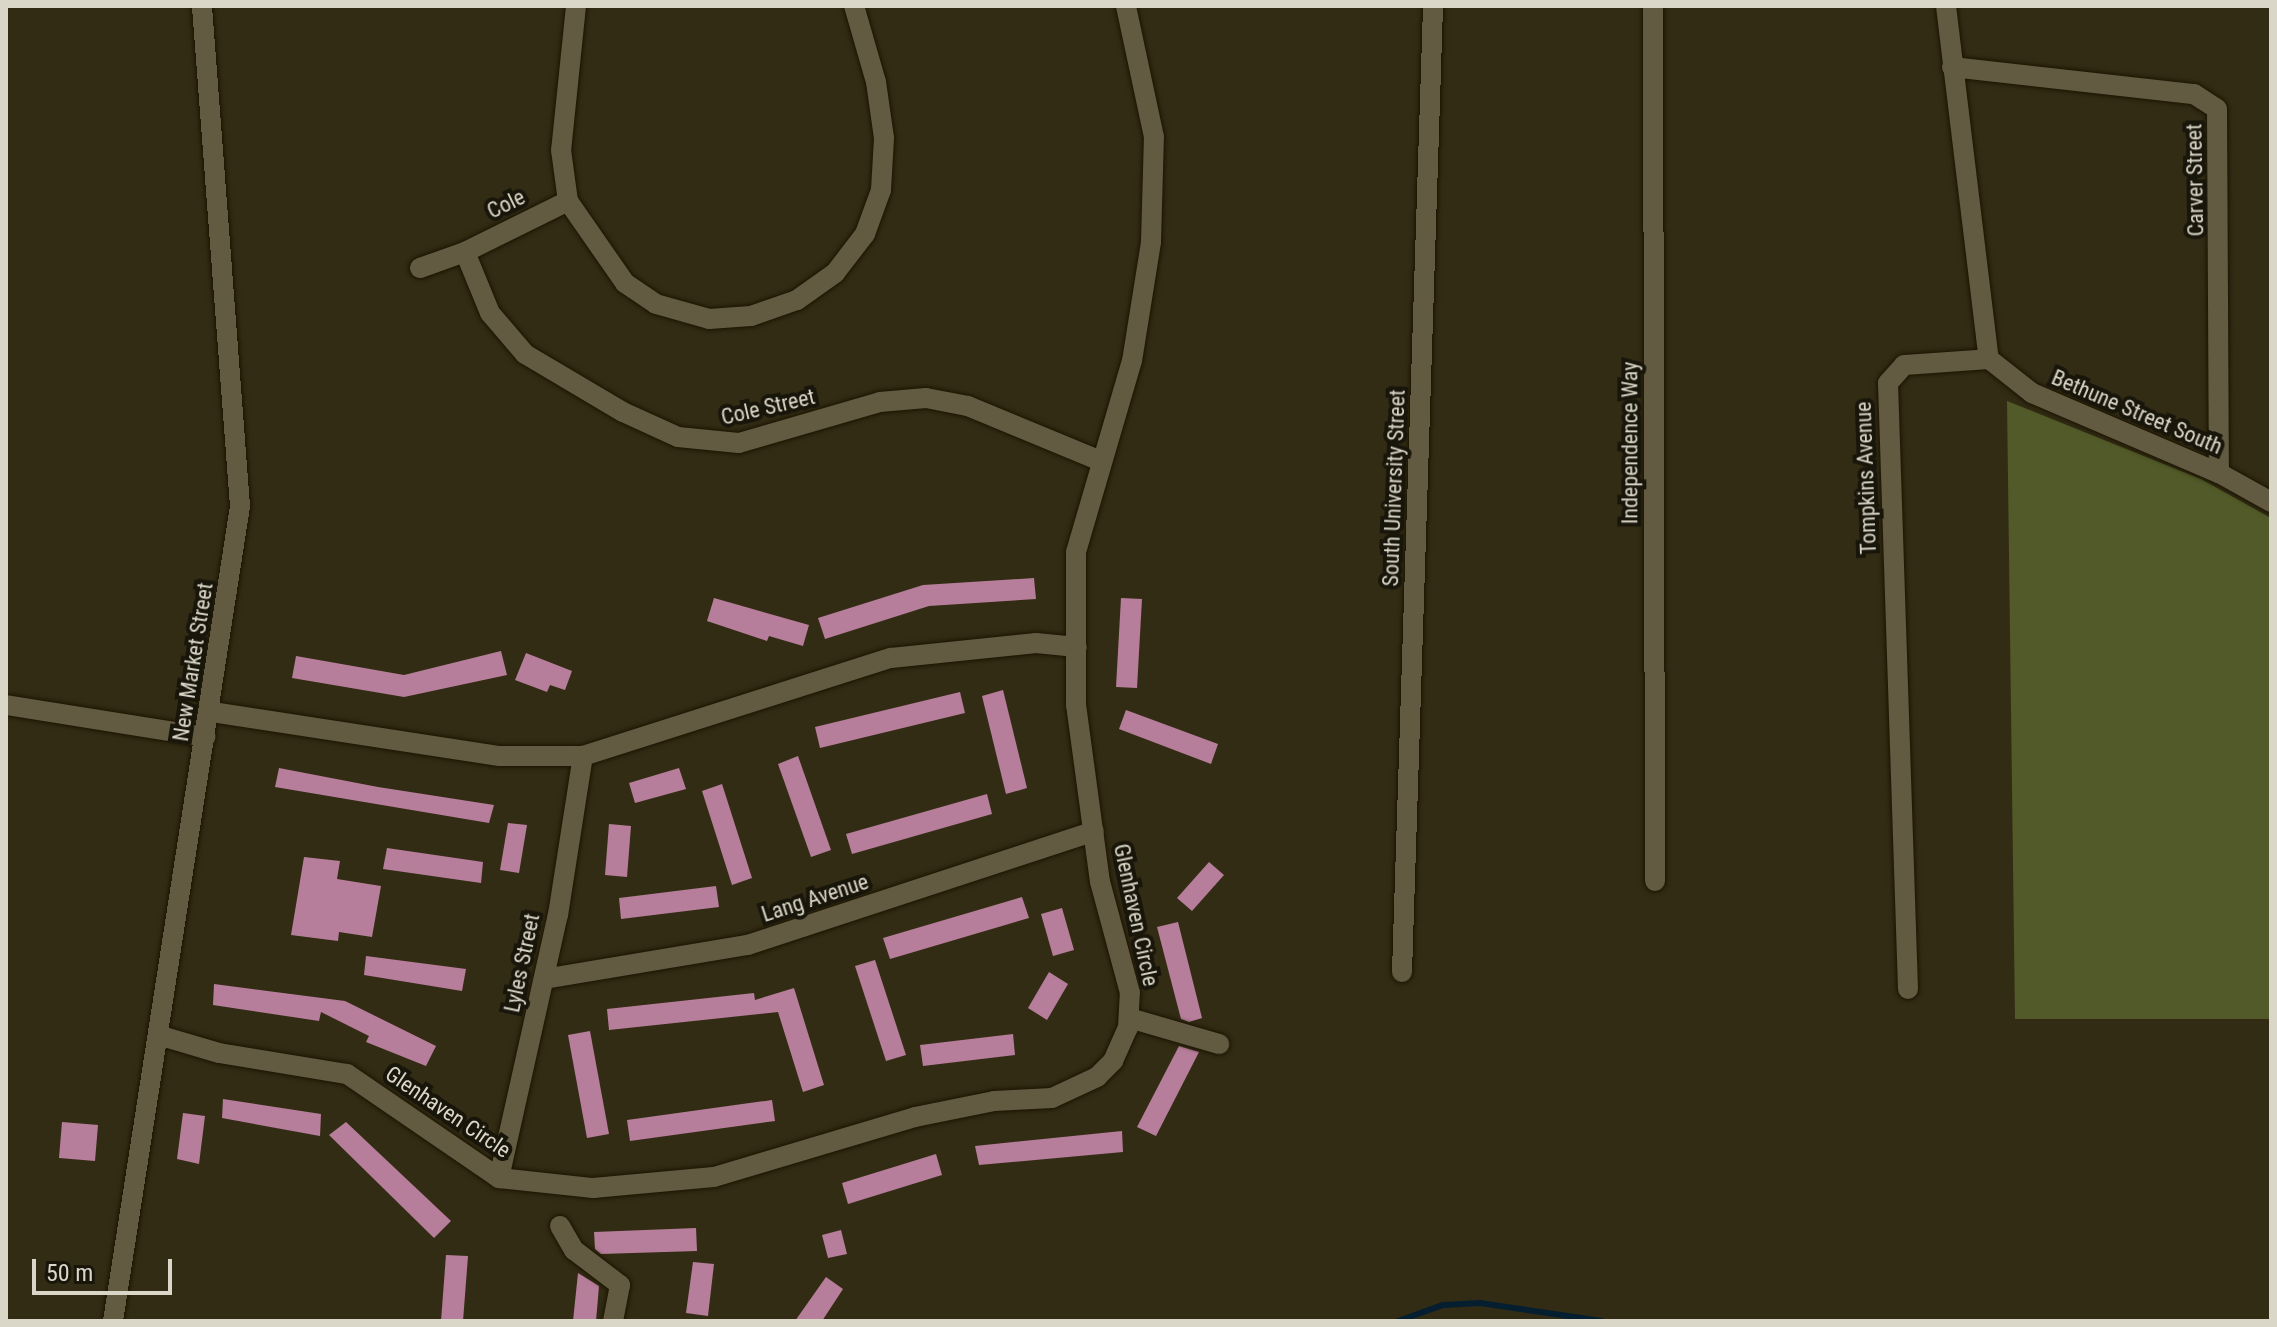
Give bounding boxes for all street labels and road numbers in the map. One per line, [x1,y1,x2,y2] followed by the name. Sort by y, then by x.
[2181,123,2209,237] street label: Carver Street
[483,184,529,224] street label: Cole
[1617,362,1643,524] street label: Independence Way
[2048,364,2226,460] street label: Bethune Street South
[719,383,817,431] street label: Cole Street
[1377,389,1411,587] street label: South University Street
[1850,401,1882,555] street label: Tompkins Avenue
[167,581,219,743] street label: New Market Street
[1108,841,1164,989] street label: Glenhaven Circle
[758,868,872,928] street label: Lang Avenue
[499,911,545,1015] street label: Lyles Street
[381,1061,515,1163] street label: Glenhaven Circle

